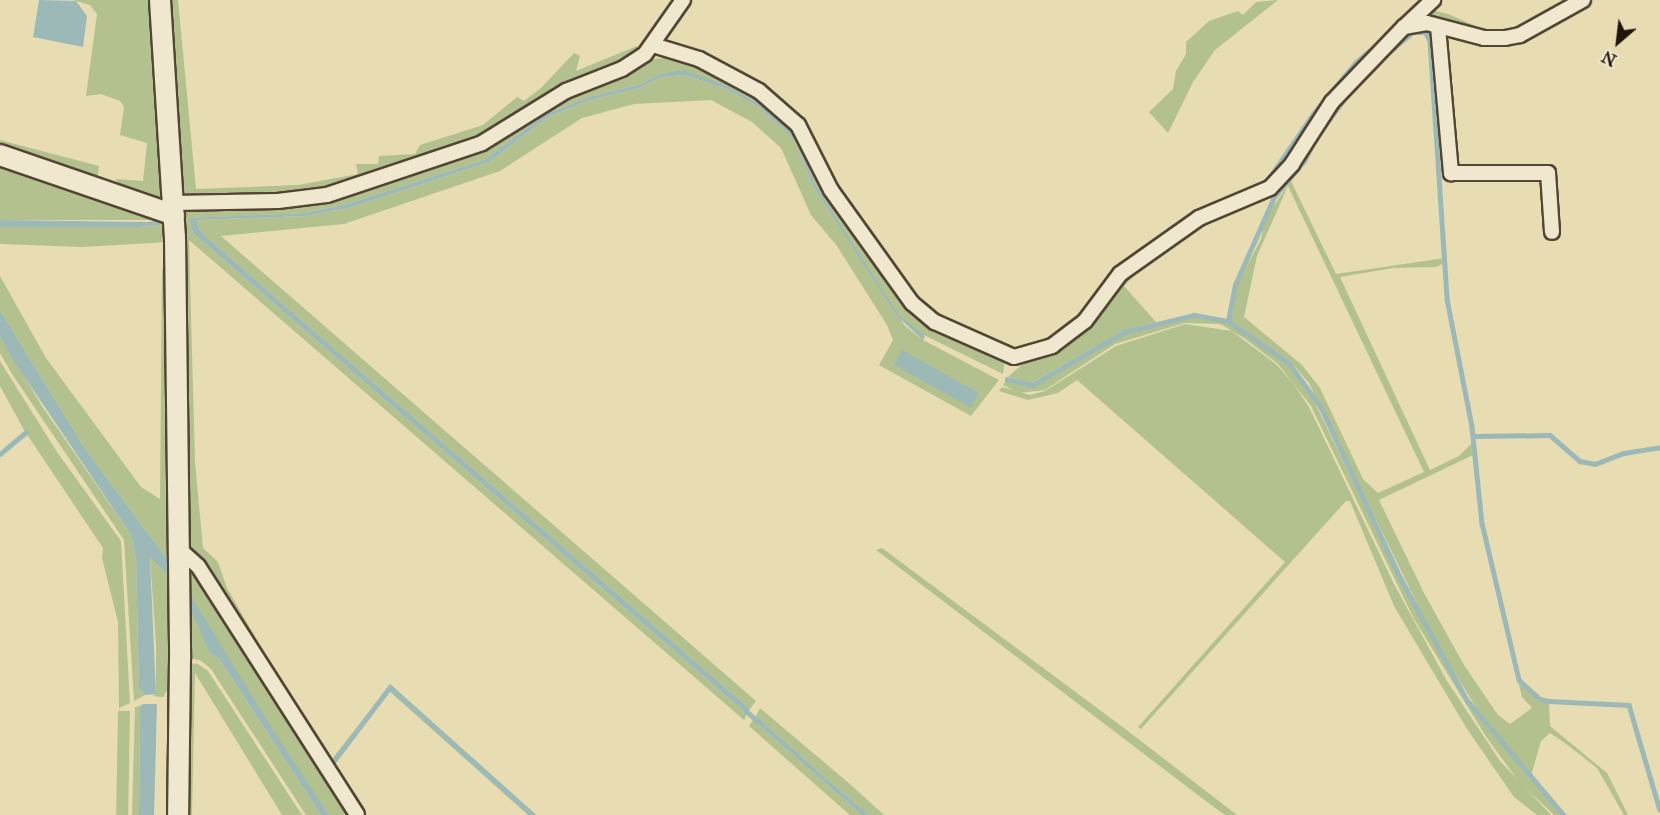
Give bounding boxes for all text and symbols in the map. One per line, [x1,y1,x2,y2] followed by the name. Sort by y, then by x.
[1588,12,1648,72] north arrow
[1599,47,1620,70] text: N

